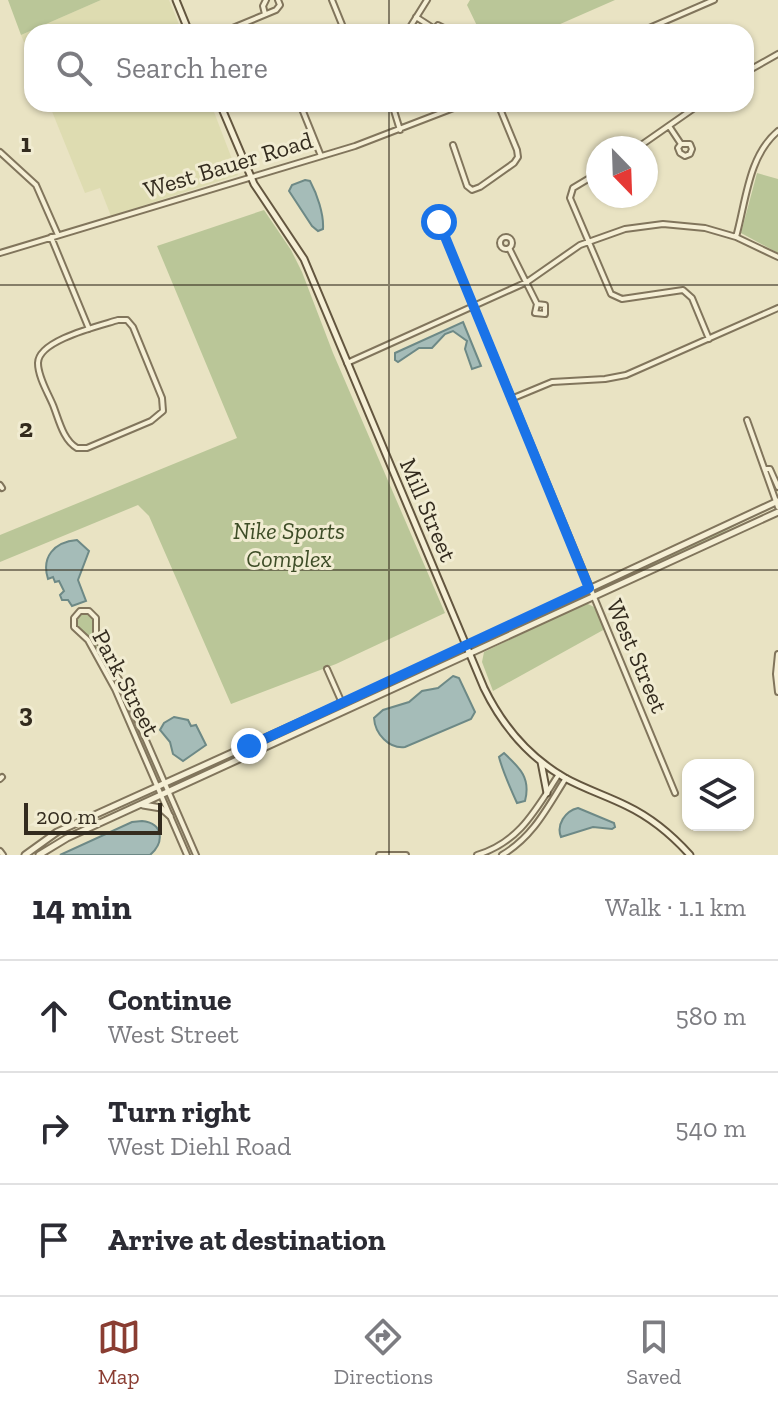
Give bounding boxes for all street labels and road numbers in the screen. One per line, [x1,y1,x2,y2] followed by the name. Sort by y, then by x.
[140,125,316,204] street label: West Bauer Road
[394,454,463,566] street label: Mill Street
[601,595,674,717] street label: West Street
[86,625,167,741] street label: Park Street

